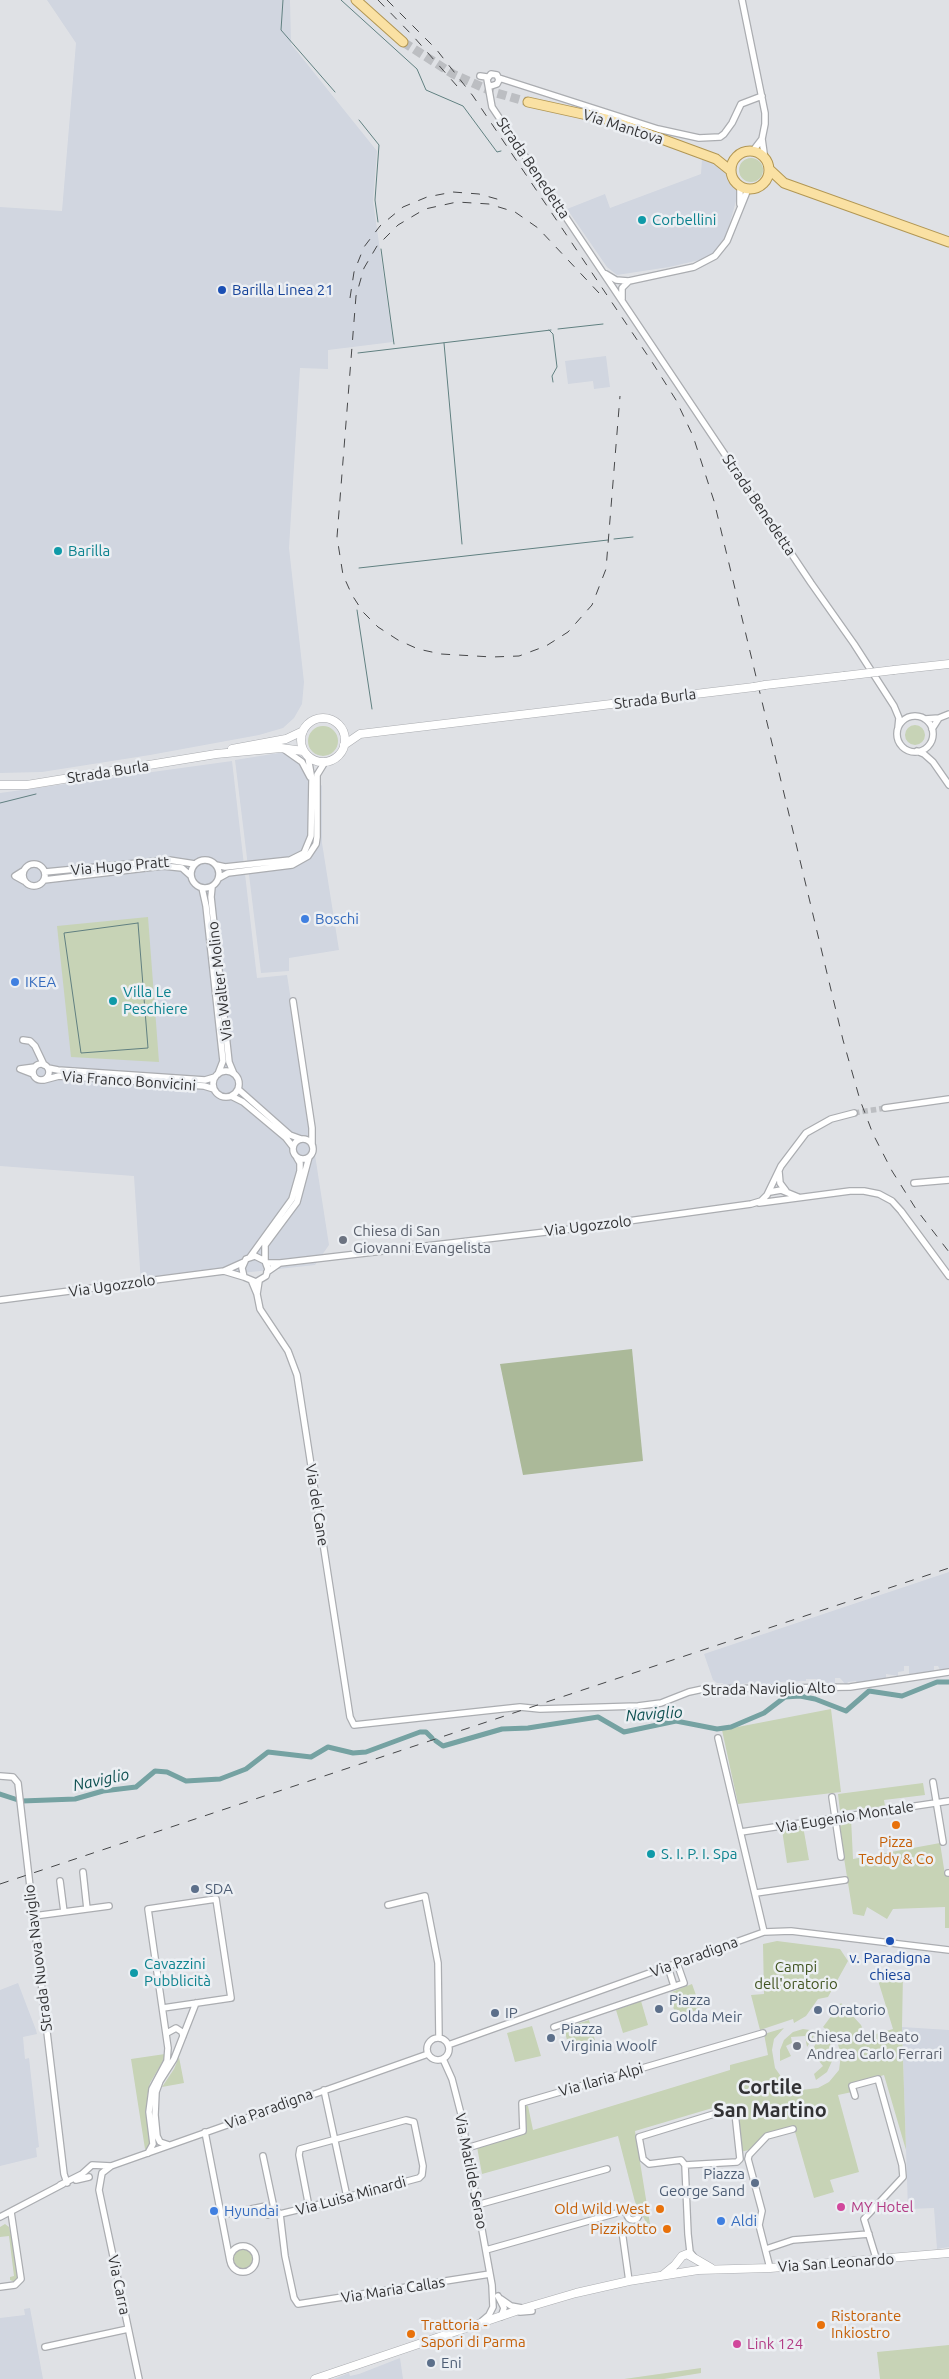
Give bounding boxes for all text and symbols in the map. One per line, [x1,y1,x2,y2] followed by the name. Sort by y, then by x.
[580,106,666,148] street label: Via Mantova
[492,114,574,222] street label: Strada Benedetta
[652,211,716,229] place label: Corbellini
[636,214,648,226] marker: Corbellini
[232,281,334,299] place label: Barilla Linea 21
[216,284,228,296] marker: Barilla Linea 21
[718,451,800,559] street label: Strada Benedetta
[68,542,110,560] place label: Barilla
[52,545,64,557] marker: Barilla
[613,685,697,713] street label: Strada Burla
[66,757,150,787] street label: Strada Burla
[70,853,170,879] street label: Via Hugo Pratt
[315,910,359,928] place label: Boschi
[299,913,311,925] marker: Boschi
[204,920,236,1042] street label: Via Walter Molino
[25,973,56,991] place label: IKEA
[9,976,21,988] marker: IKEA
[123,983,188,1018] place label: Villa Le Peschiere
[107,995,119,1007] marker: Villa Le Peschiere
[61,1067,197,1095] street label: Via Franco Bonvicini
[544,1212,632,1240] street label: Via Ugozzolo
[353,1222,491,1257] place label: Chiesa di San Giovanni Evangelista
[337,1234,349,1246] marker: Chiesa di San Giovanni Evangelista
[67,1271,157,1301] street label: Via Ugozzolo
[302,1463,332,1547] street label: Via del Cane
[702,1679,836,1699] street label: Strada Naviglio Alto
[625,1702,683,1726] water label: Naviglio
[71,1765,131,1795] water label: Naviglio
[775,1797,915,1837] street label: Via Eugenio Montale
[890,1819,902,1831] marker: Pizza Teddy & Co
[858,1833,934,1868] place label: Pizza Teddy & Co
[661,1845,737,1863] place label: S. I. P. I. Spa
[645,1848,657,1860] marker: S. I. P. I. Spa
[205,1880,233,1898] place label: SDA
[189,1883,201,1895] marker: SDA
[20,1884,56,2032] street label: Strada Nuova Naviglio
[648,1933,740,1981] street label: Via Paradigna
[884,1935,896,1947] marker: v. Paradigna chiesa
[849,1949,931,1984] place label: v. Paradigna chiesa
[144,1955,211,1990] place label: Cavazzini Pubblicità
[754,1958,838,1993] park label: Campi dell'oratorio
[128,1967,140,1979] marker: Cavazzini Pubblicità
[669,1991,742,2026] place label: Piazza Golda Meir
[828,2001,886,2019] place label: Oratorio
[653,2003,665,2015] marker: Piazza Golda Meir
[505,2004,518,2022] place label: IP
[812,2004,824,2016] marker: Oratorio
[489,2007,501,2019] marker: IP
[561,2020,657,2055] place label: Piazza Virginia Woolf
[807,2028,942,2063] place label: Chiesa del Beato Andrea Carlo Ferrari
[545,2032,557,2044] marker: Piazza Virginia Woolf
[791,2040,803,2052] marker: Chiesa del Beato Andrea Carlo Ferrari
[557,2059,645,2101] street label: Via Ilaria Alpi
[713,2075,827,2122] district label: Cortile San Martino
[223,2085,315,2133] street label: Via Paradigna
[451,2111,491,2231] street label: Via Matilde Serao
[659,2165,745,2200] place label: Piazza George Sand
[294,2173,408,2219] street label: Via Luisa Minardi
[749,2177,761,2189] marker: Piazza George Sand
[851,2198,913,2216] place label: MY Hotel
[554,2200,650,2218] place label: Old Wild West
[835,2201,847,2213] marker: MY Hotel
[224,2202,279,2220] place label: Hyundai
[654,2203,666,2215] marker: Old Wild West
[208,2205,220,2217] marker: Hyundai
[731,2212,757,2230] place label: Aldi
[715,2215,727,2227] marker: Aldi
[590,2220,657,2238] place label: Pizzikotto
[661,2223,673,2235] marker: Pizzikotto
[777,2250,895,2276] street label: Via San Leonardo
[104,2253,134,2317] street label: Via Carra
[340,2273,446,2307] street label: Via Maria Callas
[831,2307,901,2342] place label: Ristorante Inkiostro
[421,2316,526,2351] place label: Trattoria - Sapori di Parma
[815,2319,827,2331] marker: Ristorante Inkiostro
[405,2328,417,2340] marker: Trattoria - Sapori di Parma
[747,2335,803,2353] place label: Link 124
[731,2338,743,2350] marker: Link 124
[441,2354,462,2372] place label: Eni
[425,2357,437,2369] marker: Eni

